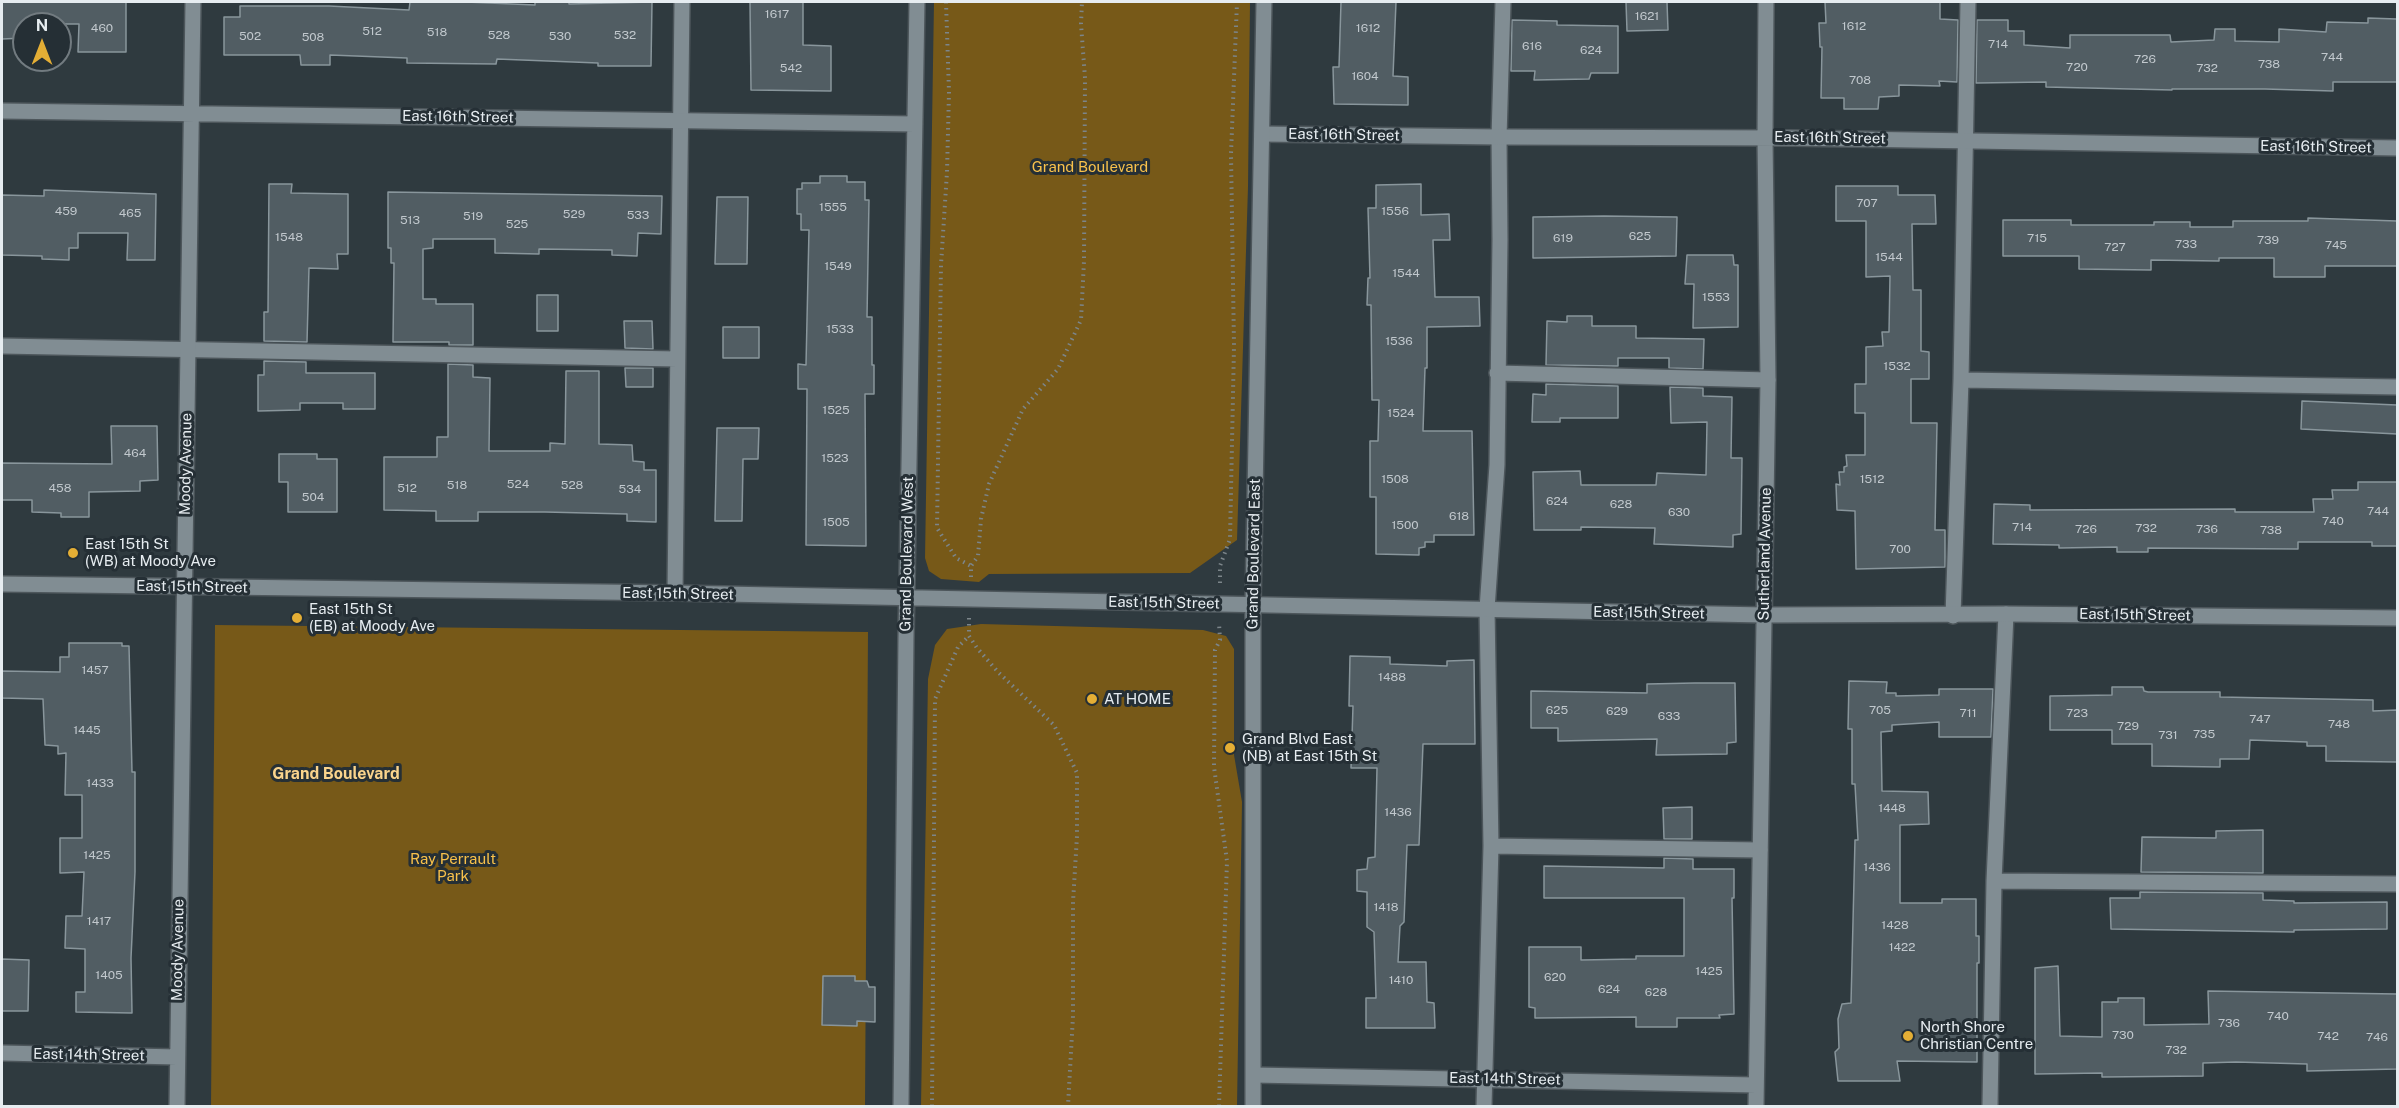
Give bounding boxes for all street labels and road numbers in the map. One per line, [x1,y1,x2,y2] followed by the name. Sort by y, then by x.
[402,107,514,127] street label: East 16th Street
[1288,125,1400,145] street label: East 16th Street
[1774,128,1886,148] street label: East 16th Street
[2260,137,2372,157] street label: East 16th Street
[176,413,196,515] street label: Moody Avenue
[897,476,917,632] street label: Grand Boulevard West
[1244,478,1264,630] street label: Grand Boulevard East
[1755,487,1775,621] street label: Sutherland Avenue
[136,577,248,597] street label: East 15th Street
[622,584,734,604] street label: East 15th Street
[1108,593,1220,613] street label: East 15th Street
[1593,603,1705,623] street label: East 15th Street
[2079,605,2191,625] street label: East 15th Street
[168,899,188,1001] street label: Moody Avenue
[33,1045,145,1065] street label: East 14th Street
[1449,1069,1561,1089] street label: East 14th Street

